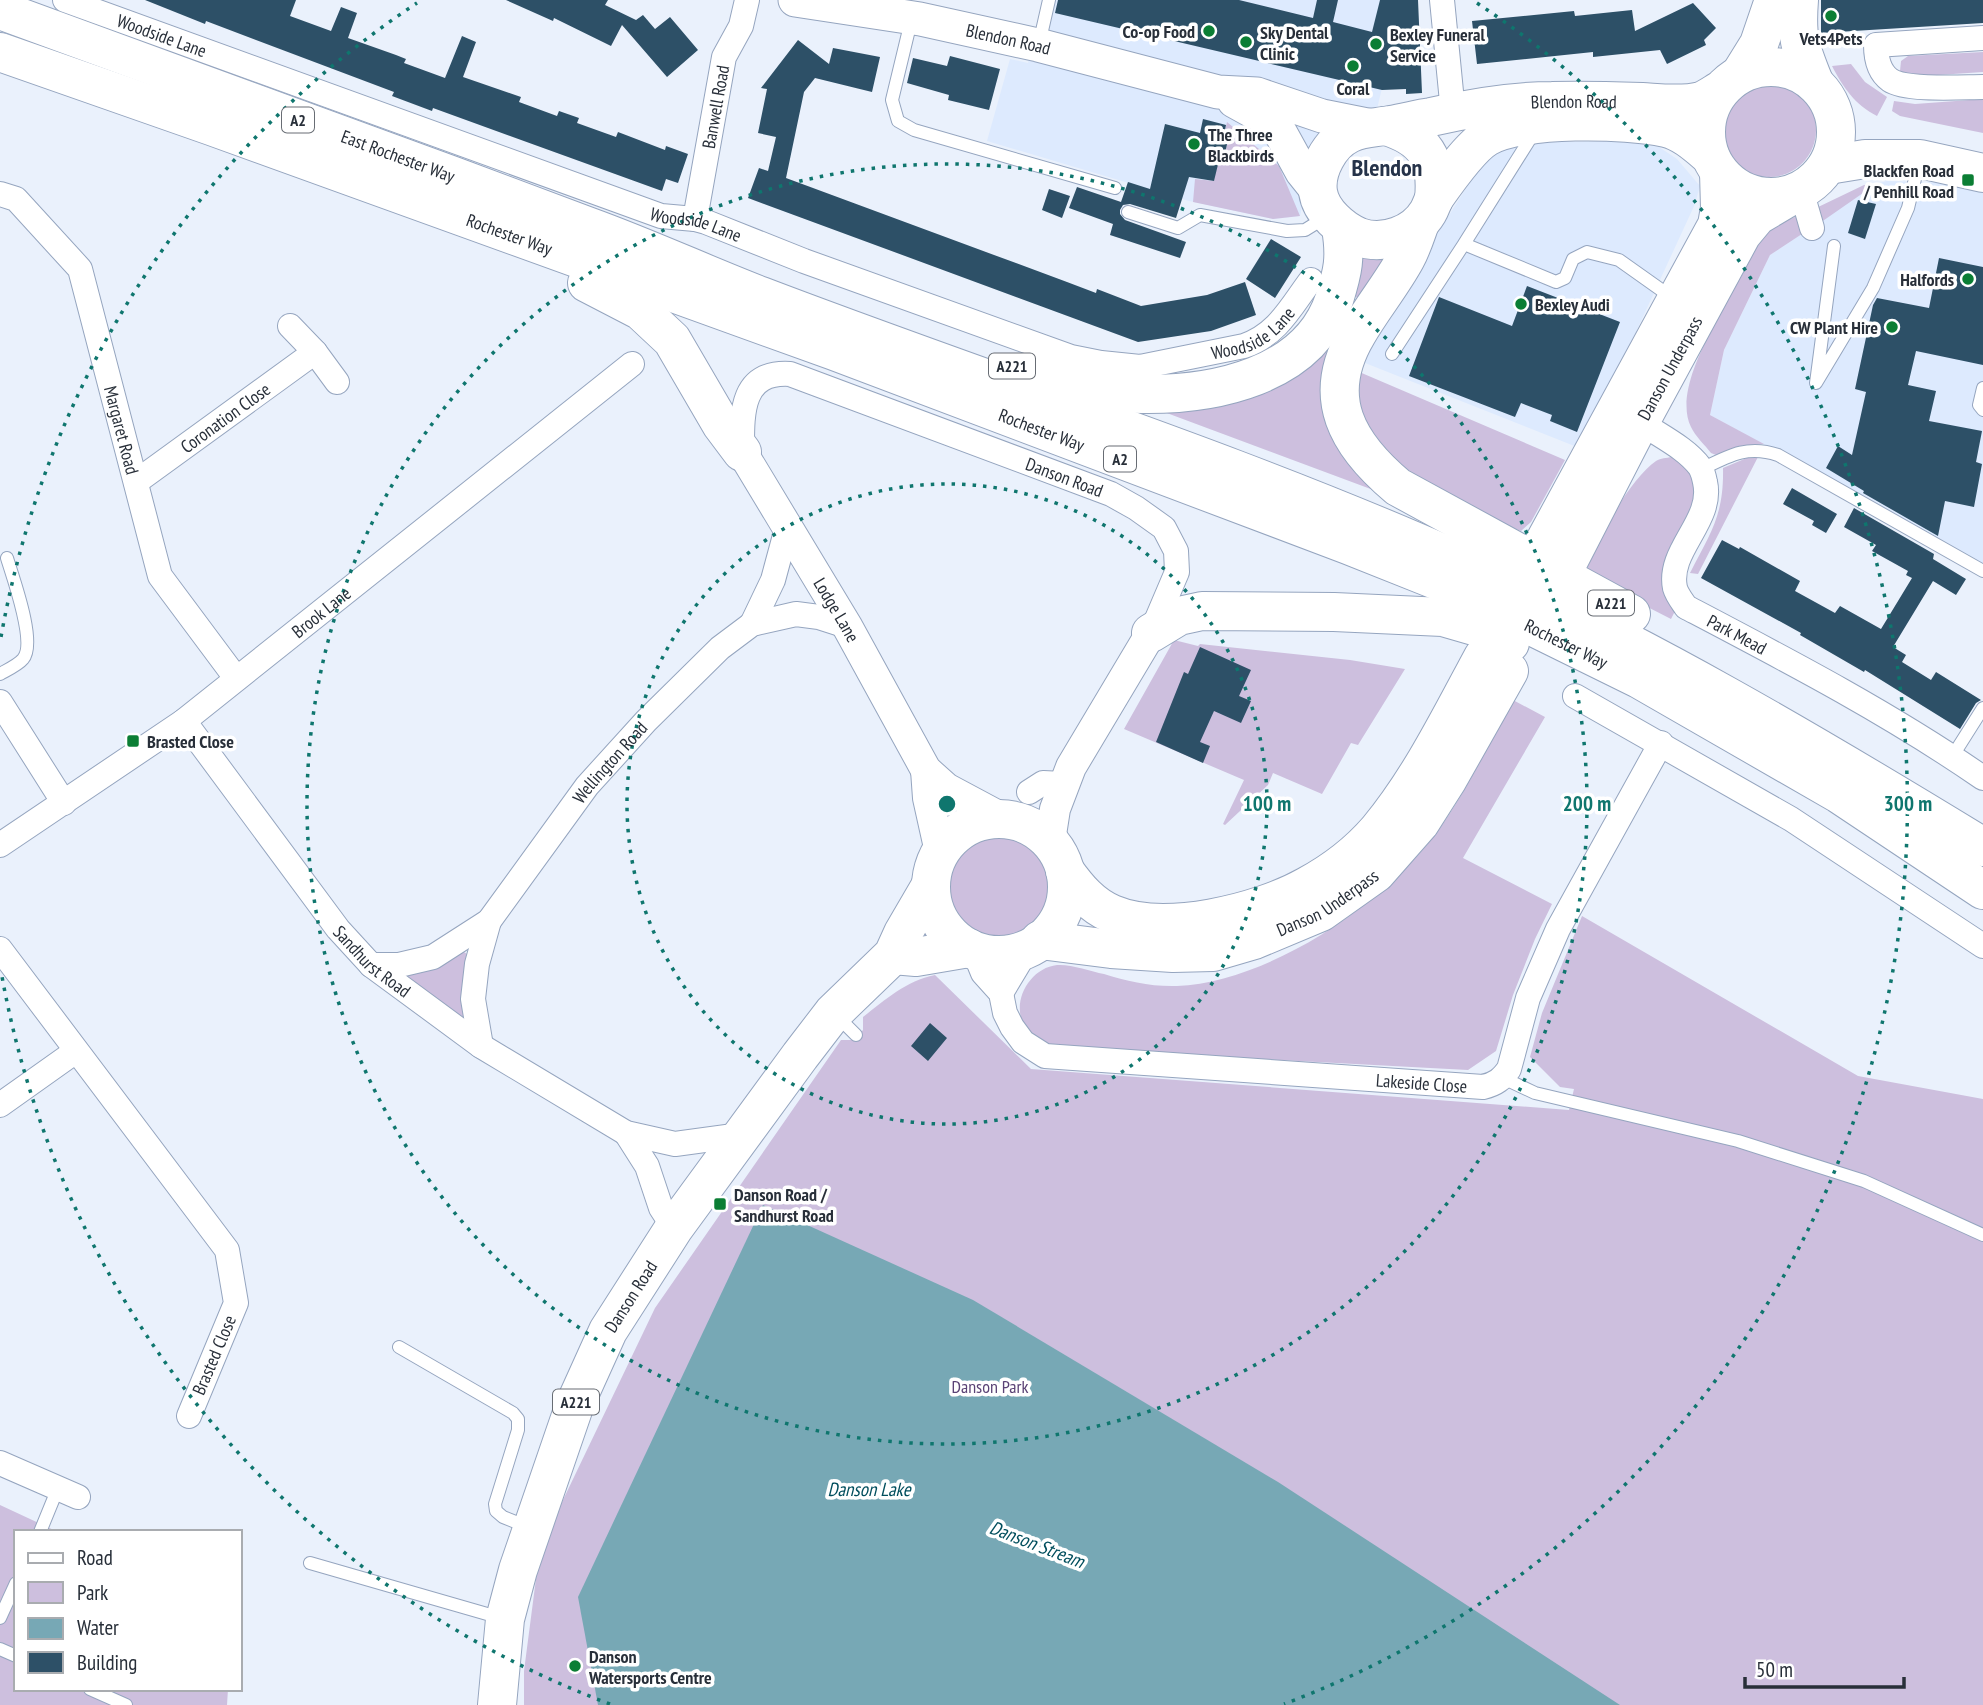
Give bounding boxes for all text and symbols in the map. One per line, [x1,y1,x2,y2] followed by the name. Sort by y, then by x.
[114,8,210,62] street label: Woodside Lane
[1823,8,1839,24] marker: Vets4Pets
[964,18,1053,59] street label: Blendon Road
[1123,20,1195,43] place label: Co-op Food
[1260,21,1329,65] place label: Sky Dental Clinic
[1201,23,1217,39] marker: Co-op Food
[1390,23,1485,67] place label: Bexley Funeral Service
[1798,27,1863,50] place label: Vets4Pets
[1238,34,1254,50] marker: Sky Dental Clinic
[1368,36,1384,52] marker: Bexley Funeral Service
[1345,58,1361,74] marker: Coral
[696,63,734,150] street label: Banwell Road
[1337,77,1370,100] place label: Coral
[1530,89,1617,113] street label: Blendon Road
[282,108,314,132] road number: A2
[1208,123,1274,167] place label: The Three Blackbirds
[338,124,459,187] street label: East Rochester Way
[1186,136,1202,152] marker: The Three Blackbirds
[1352,152,1422,183] district label: Blendon
[1863,159,1954,203] place label: Blackfen Road / Penhill Road
[1960,172,1976,188] marker: Blackfen Road / Penhill Road
[647,202,745,246] street label: Woodside Lane
[463,208,556,260] street label: Rochester Way
[1900,268,1954,291] place label: Halfords
[1960,271,1976,287] marker: Halfords
[1535,293,1610,316] place label: Bexley Audi
[1513,296,1529,312] marker: Bexley Audi
[1209,302,1299,364] street label: Woodside Lane
[1632,312,1707,424] street label: Danson Underpass
[1790,316,1878,339] place label: CW Plant Hire
[1884,319,1900,335] marker: CW Plant Hire
[989,354,1035,378] road number: A221
[176,377,274,458] street label: Coronation Close
[99,383,144,477] street label: Margaret Road
[996,403,1088,456] street label: Rochester Way
[1104,446,1136,472] road number: A2
[1023,452,1107,502] street label: Danson Road
[809,573,865,646] street label: Lodge Lane
[287,581,355,642] street label: Brook Lane
[1588,590,1634,616] road number: A221
[1703,609,1771,659] street label: Park Mead
[1521,613,1612,673] street label: Rochester Way
[567,716,652,808] street label: Wellington Road
[147,730,234,753] place label: Brasted Close
[125,733,141,749] marker: Brasted Close
[1243,790,1291,817] text: 100 m
[1563,790,1611,817] text: 200 m
[1884,790,1932,817] text: 300 m
[935,792,959,816] centre of rings
[1273,864,1383,941] street label: Danson Underpass
[329,920,416,1002] street label: Sandhurst Road
[1375,1068,1468,1097] street label: Lakeside Close
[734,1183,834,1227] place label: Danson Road / Sandhurst Road
[712,1196,728,1212] marker: Danson Road / Sandhurst Road
[599,1256,662,1336] street label: Danson Road
[187,1312,241,1398] street label: Brasted Close
[952,1375,1028,1398] park label: Danson Park
[553,1390,599,1414] road number: A221
[827,1477,912,1501] water label: Danson Lake
[986,1515,1089,1574] water label: Danson Stream
[14,1530,242,1691] legend
[77,1544,113,1571] text: Road
[77,1579,108,1606] text: Park
[77,1614,119,1641] text: Water
[588,1645,712,1689] place label: Danson Watersports Centre
[1745,1646,1904,1690] scale bar
[77,1649,137,1676] text: Building
[1756,1656,1793,1683] text: 50 m
[567,1658,583,1674] marker: Danson Watersports Centre

